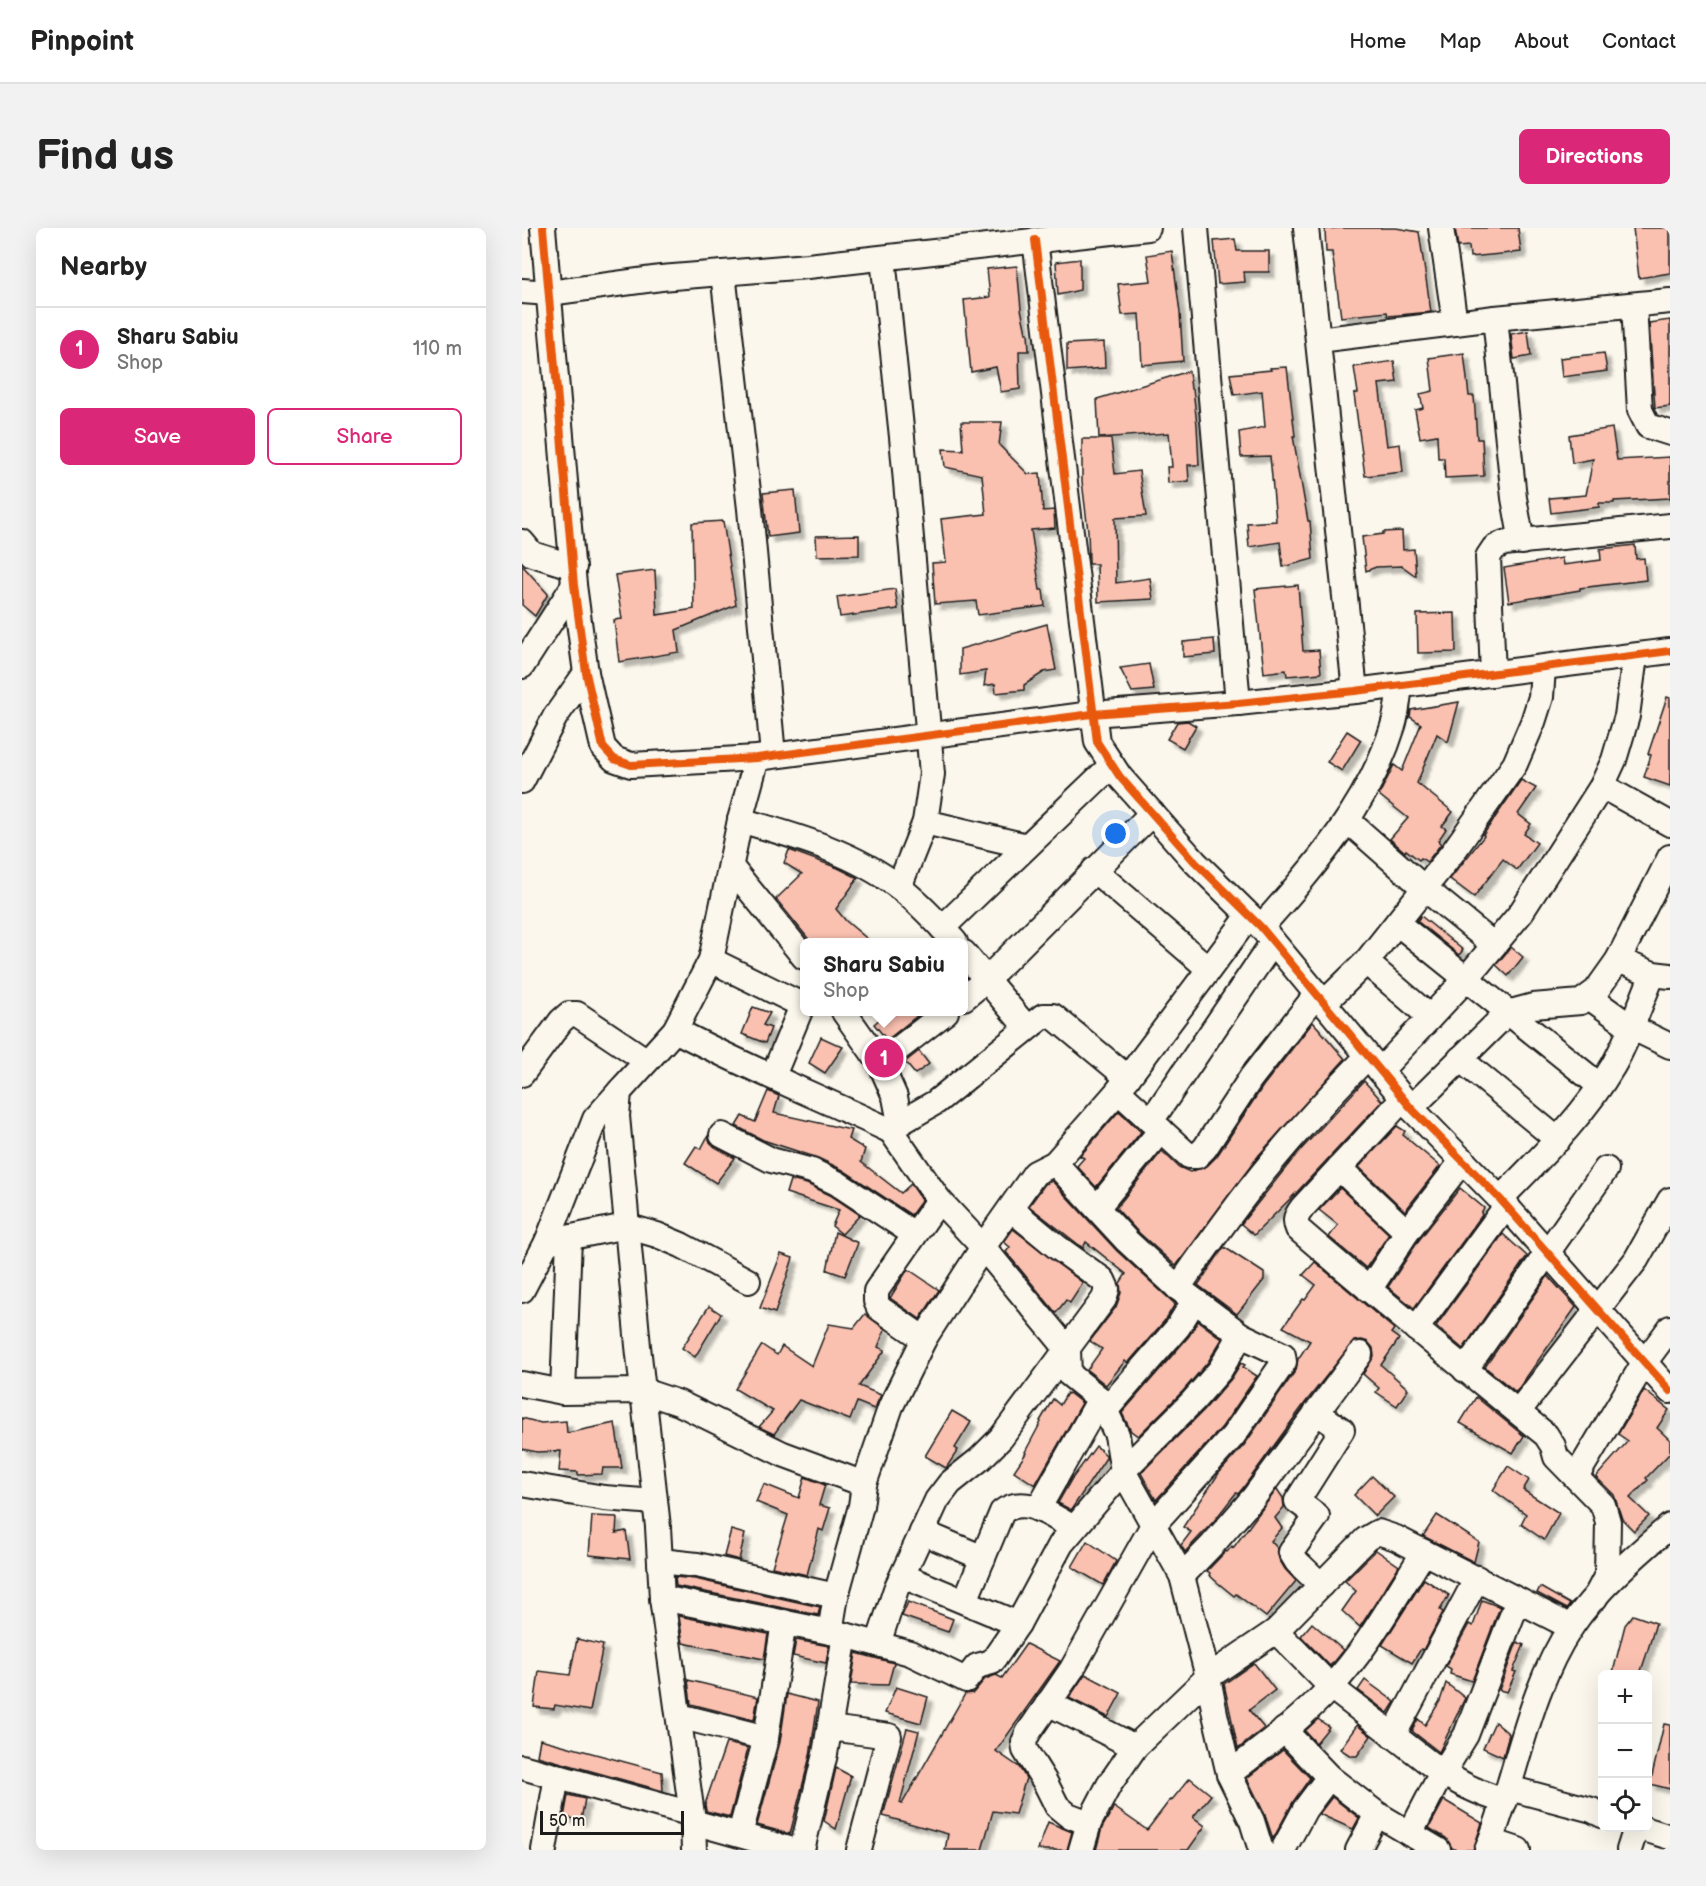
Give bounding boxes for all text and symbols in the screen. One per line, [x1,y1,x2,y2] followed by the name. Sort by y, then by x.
[30,25,134,58] text: Pinpoint
[1349,29,1406,54] text: Home
[1439,29,1481,54] text: Map
[1514,29,1569,54] text: About
[1602,29,1676,54] text: Contact
[1519,129,1670,184] button: Directions
[36,131,174,182] text: Find us
[60,252,147,283] text: Nearby
[117,324,239,351] text: Sharu Sabiu
[75,337,84,361] text: 1
[413,337,462,361] text: 110 m
[117,351,163,375] text: Shop
[60,408,255,465] button: Save
[267,408,462,465] button: Share
[1101,819,1130,848] your location
[800,938,968,1016] popup
[823,952,945,979] text: Sharu Sabiu
[823,979,869,1003] text: Shop
[864,1036,904,1080] pin: 1
[1598,1670,1652,1832] map controls
[1598,1670,1652,1724] button: +
[1598,1724,1652,1778] button: −
[1598,1778,1652,1832] button: locate
[540,1808,684,1836] scale bar
[549,1812,585,1831] text: 50 m

